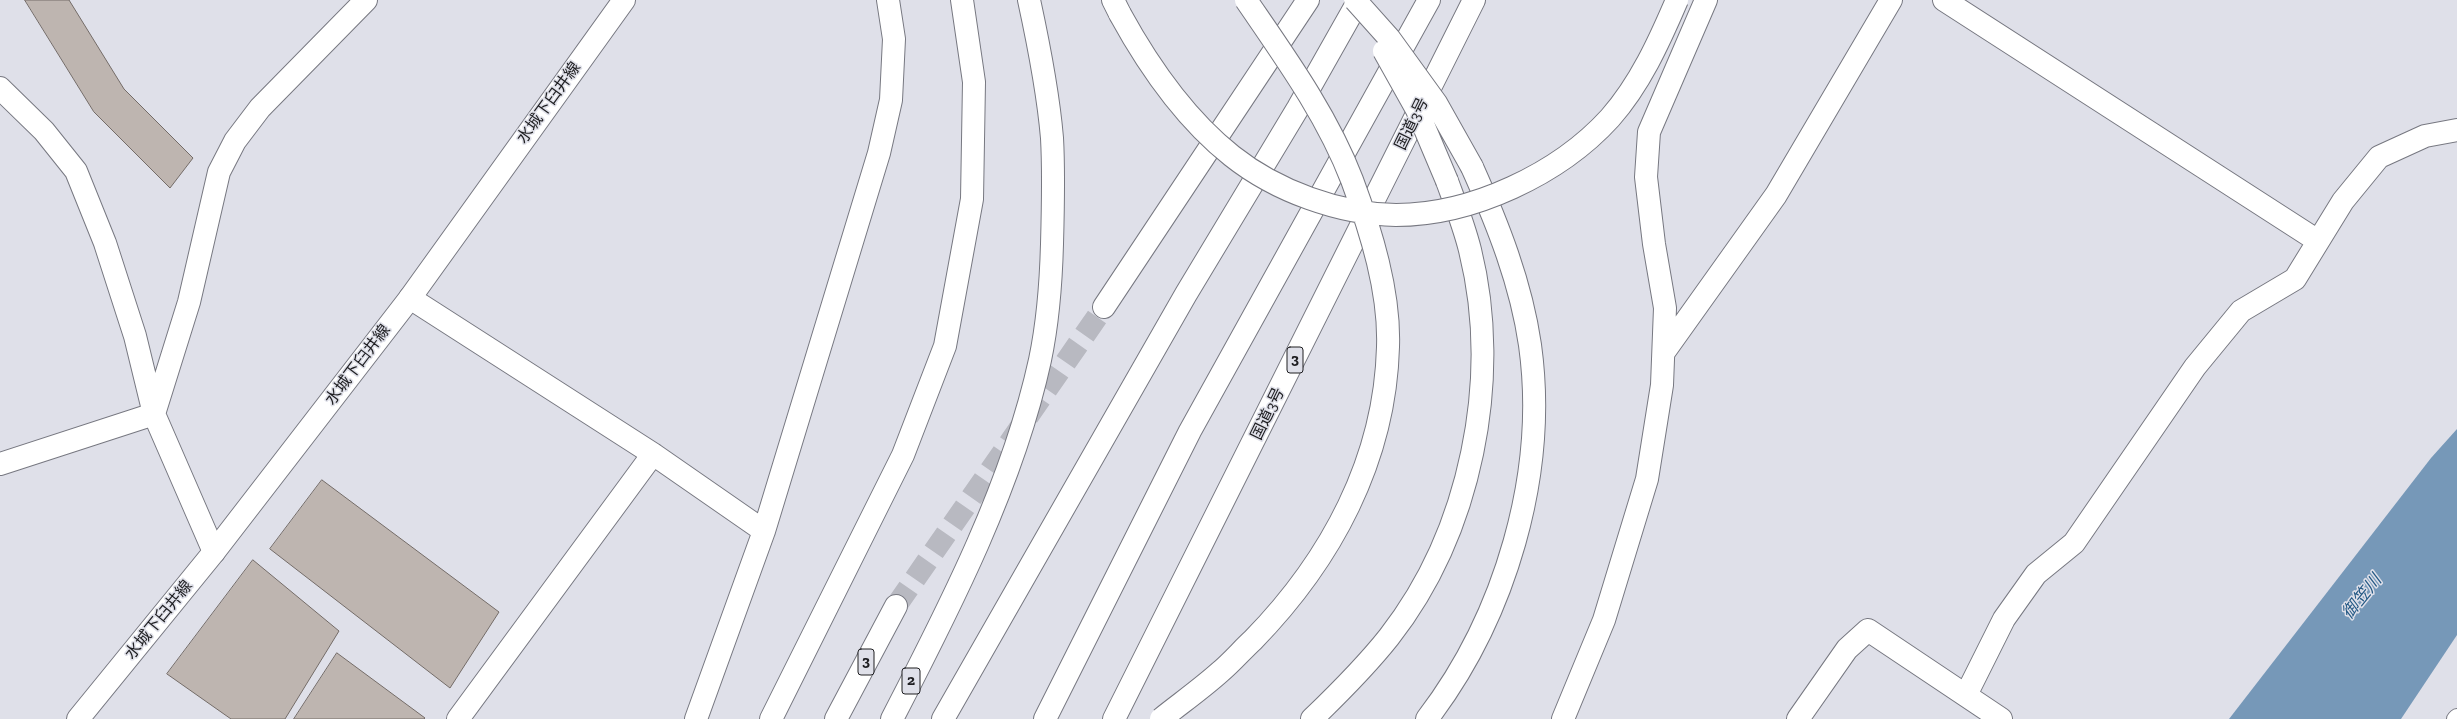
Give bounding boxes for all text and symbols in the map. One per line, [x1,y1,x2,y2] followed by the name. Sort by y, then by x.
[513,59,585,147] street label: 水城下臼井線
[1391,95,1433,153] street label: 国道3号
[321,321,395,409] street label: 水城下臼井線
[1287,347,1303,373] road number: 3
[1247,385,1289,443] street label: 国道3号
[2338,571,2386,623] water label: 御笠川
[121,577,197,663] street label: 水城下臼井線
[858,649,874,675] road number: 3
[902,668,920,694] road number: 2

